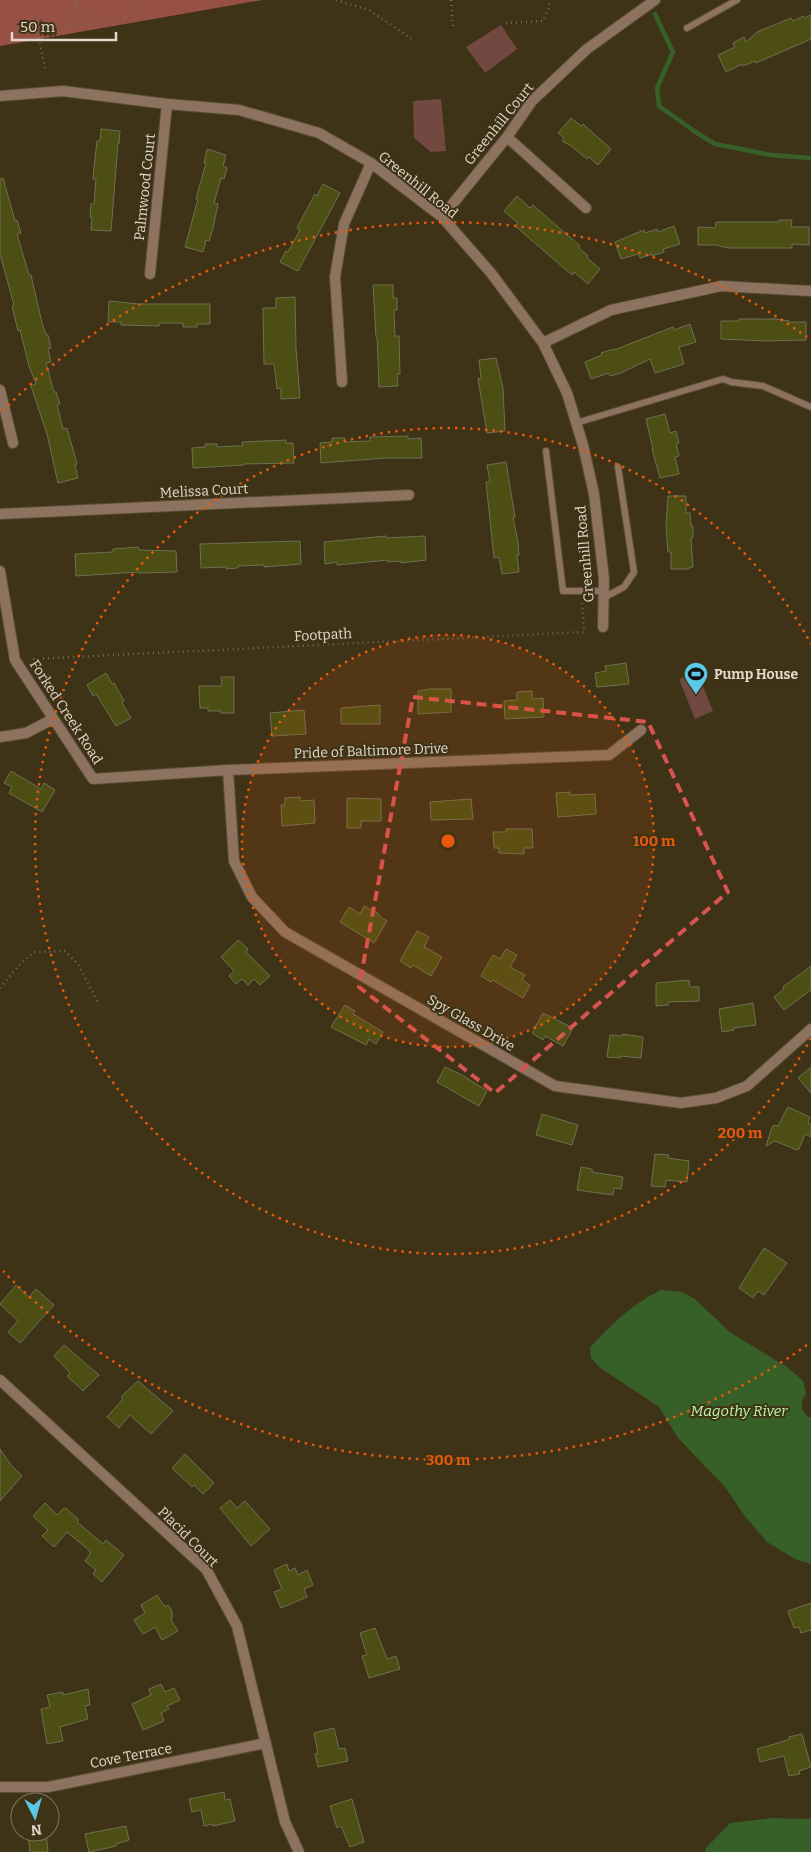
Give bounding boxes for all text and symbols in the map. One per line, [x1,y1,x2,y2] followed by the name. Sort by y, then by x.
[12,10,116,42] scale bar
[20,18,56,36] text: 50 m
[461,80,537,168] street label: Greenhill Court
[131,133,159,241] street label: Palmwood Court
[375,148,461,222] street label: Greenhill Road
[159,480,249,502] street label: Melissa Court
[572,505,598,603] street label: Greenhill Road
[294,625,353,645] street label: Footpath
[26,657,106,767] street label: Forked Creek Road
[683,661,709,695] sports icon: Pump House
[714,666,798,683] place label: Pump House
[293,740,449,762] street label: Pride of Baltimore Drive
[439,832,457,850] centre of rings
[633,832,676,850] text: 100 m
[424,991,518,1055] street label: Spy Glass Drive
[718,1124,763,1142] text: 200 m
[691,1402,788,1420] water label: Magothy River
[426,1451,471,1469] text: 300 m
[154,1503,222,1571] street label: Placid Court
[89,1740,173,1772] street label: Cove Terrace
[10,1792,60,1842] north arrow
[30,1820,43,1838] text: N

